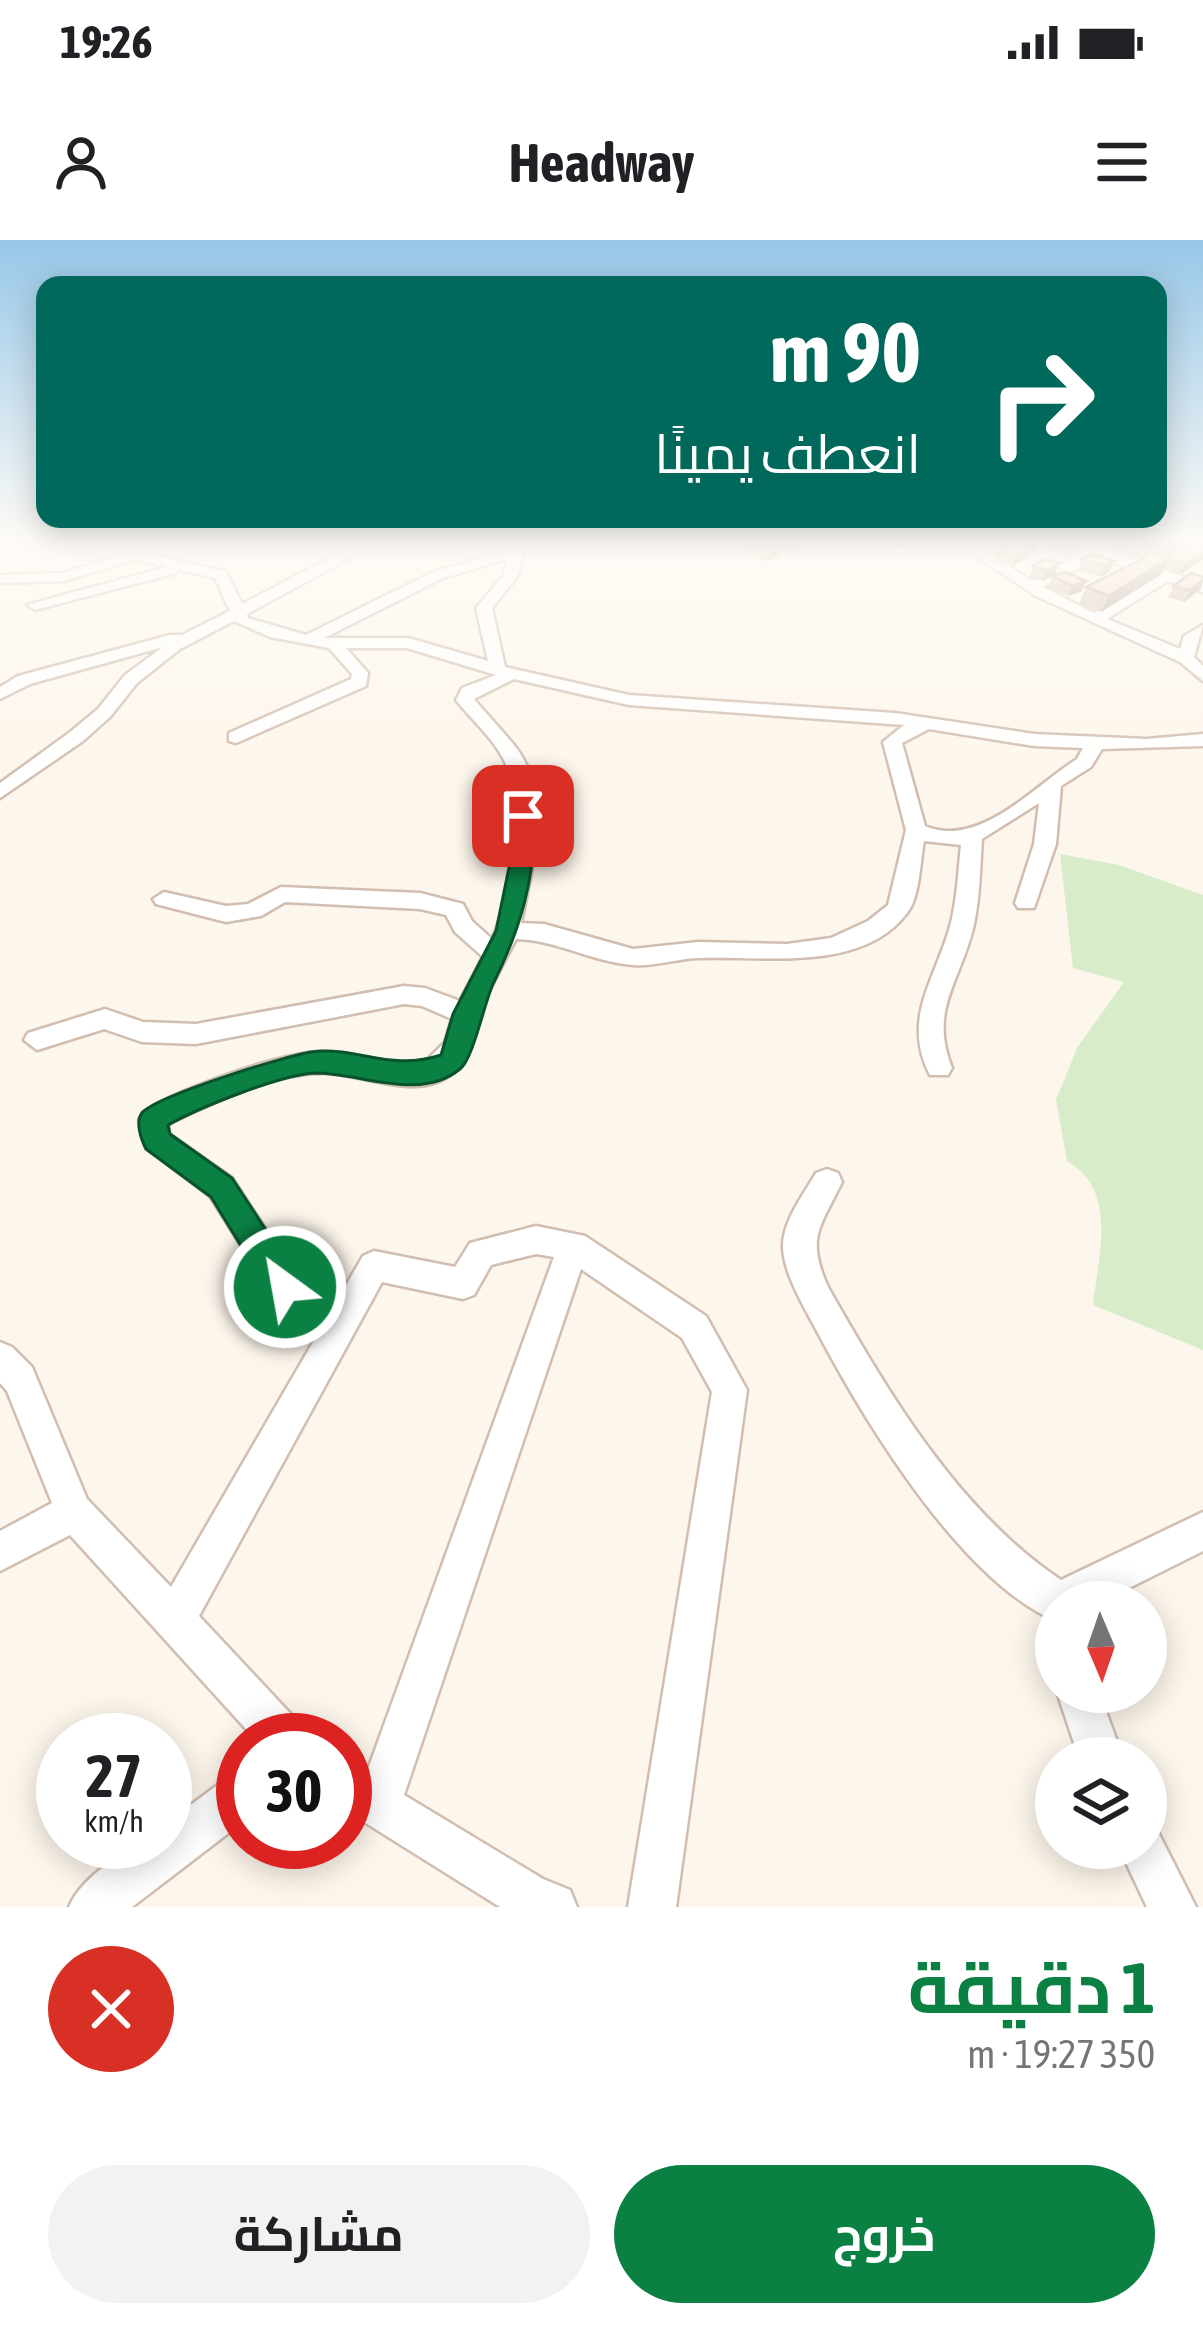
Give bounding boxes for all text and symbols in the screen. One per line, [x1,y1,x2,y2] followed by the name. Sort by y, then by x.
[60,16,153,68] text: 19:26
[48,129,114,195] icon: person
[1089,129,1155,195] icon: menu
[509,132,694,193] text: Headway
[770,304,921,400] text: 90 m
[963,324,1119,480] icon: right
[654,423,921,484] text: انعطف يمينًا
[472,765,574,867] pin
[490,783,556,849] icon: arrive
[222,1224,348,1350] position arrow
[1035,1581,1167,1713] north arrow
[1035,1581,1167,1869] map controls
[216,1713,372,1869] speed limit sign: 30
[1035,1737,1167,1869] button: layers
[86,1741,142,1810] text: 27
[84,1804,144,1838] text: km/h
[48,1946,174,2072] button: close
[908,1946,1155,2028] text: 1 دقيقة
[967,2032,1155,2076] text: 350 m · 19:27
[48,2165,590,2303] button: مشاركة
[614,2165,1155,2303] button: خروج

